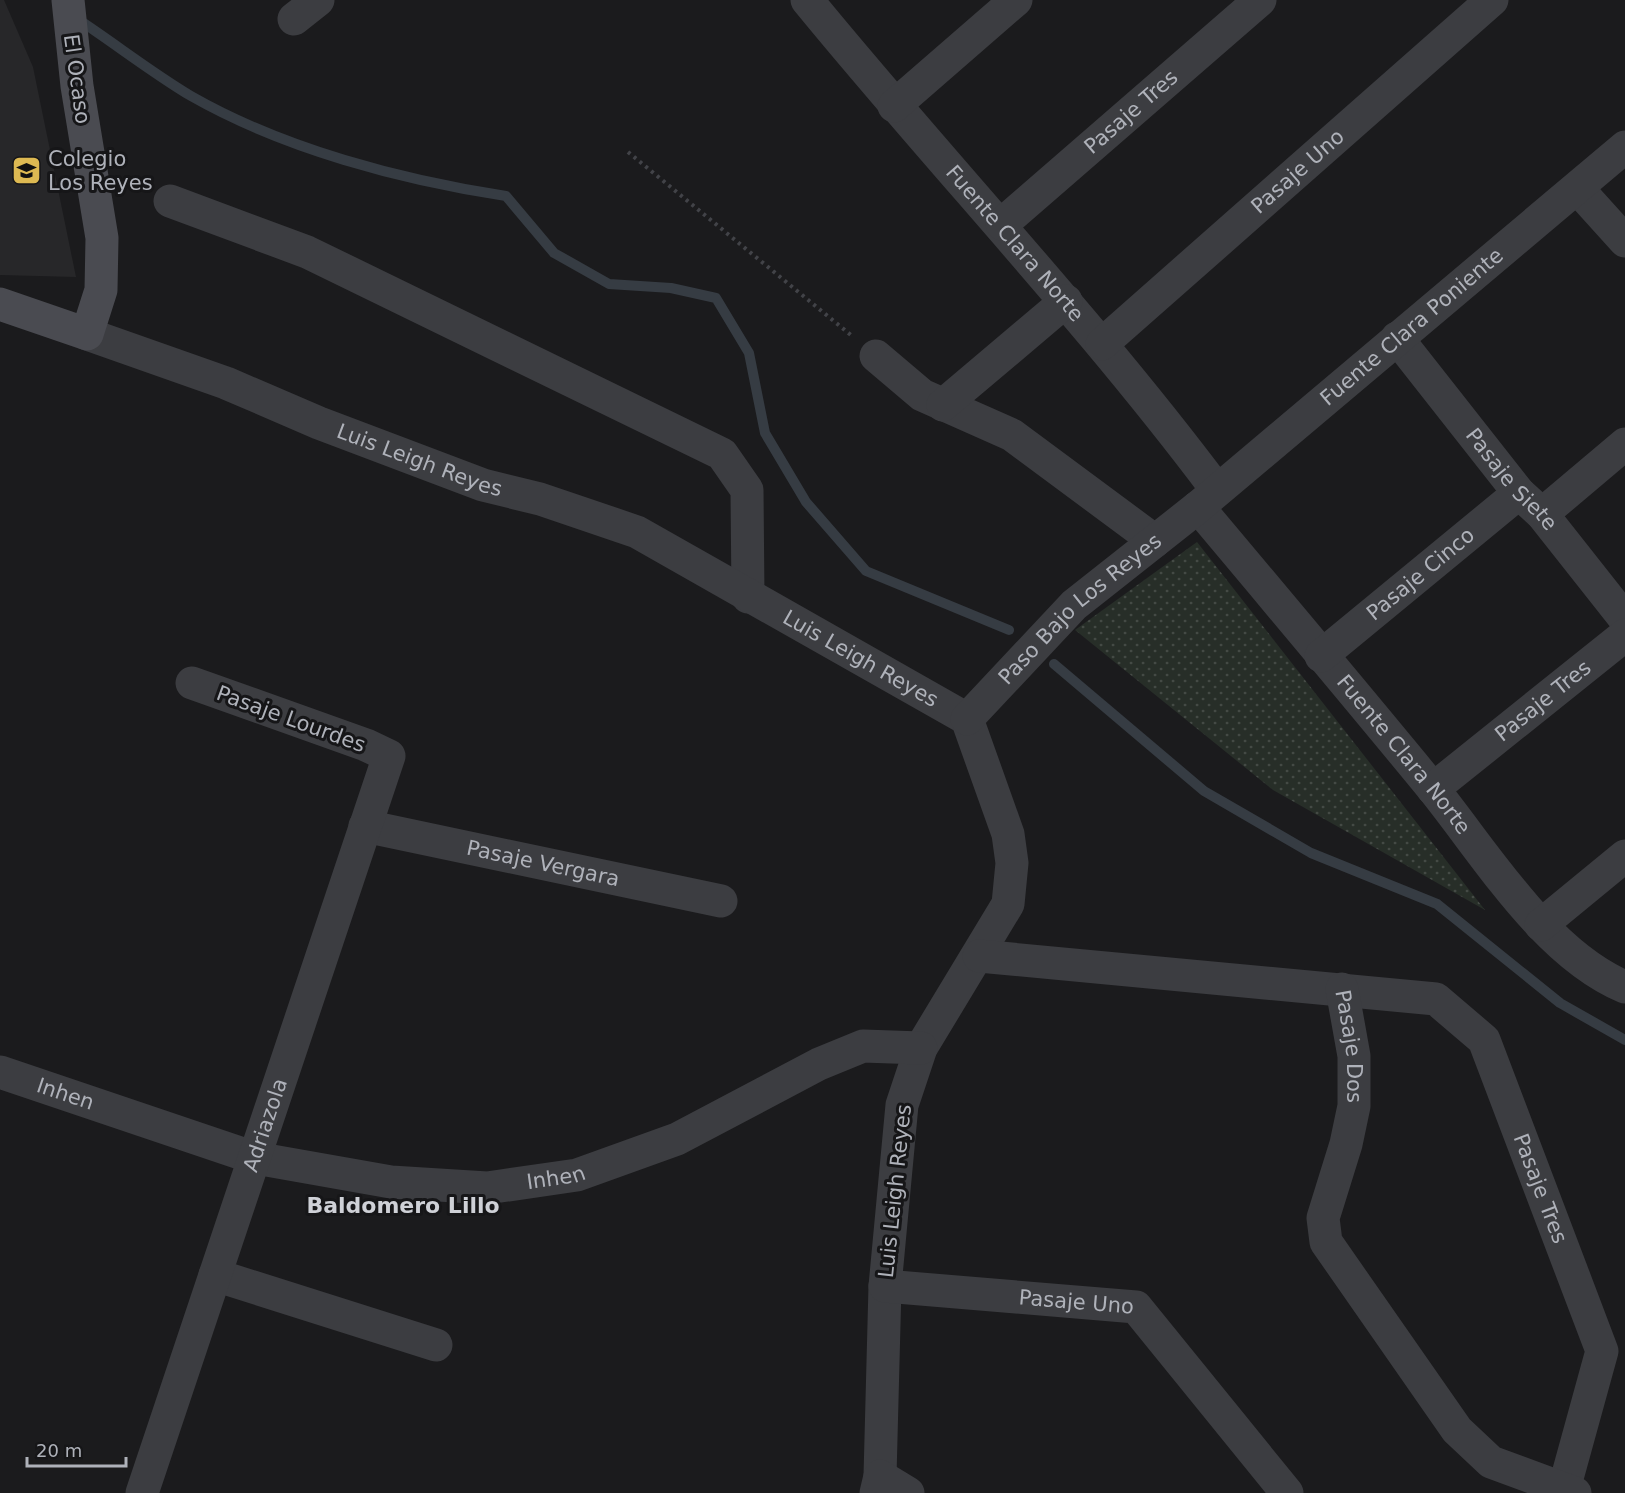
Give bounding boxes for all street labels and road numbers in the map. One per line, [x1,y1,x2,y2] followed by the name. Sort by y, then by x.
[59,33,95,125] street label: El Ocaso
[1080,65,1183,159] street label: Pasaje Tres
[1247,124,1349,219] street label: Pasaje Uno
[941,160,1089,326] street label: Fuente Clara Norte
[1316,243,1508,410] street label: Fuente Clara Poniente
[334,419,505,501] street label: Luis Leigh Reyes
[1461,424,1562,535] street label: Pasaje Siete
[1362,523,1479,625] street label: Pasaje Cinco
[994,529,1166,689] street label: Paso Bajo Los Reyes
[779,605,942,712] street label: Luis Leigh Reyes
[1490,655,1596,746] street label: Pasaje Tres
[1332,670,1476,839] street label: Fuente Clara Norte
[213,681,369,757] street label: Pasaje Lourdes
[465,836,622,891] street label: Pasaje Vergara
[1330,988,1366,1103] street label: Pasaje Dos
[34,1073,97,1115] street label: Inhen
[238,1075,292,1175] street label: Adriazola
[874,1103,916,1279] street label: Luis Leigh Reyes
[1509,1130,1572,1247] street label: Pasaje Tres
[525,1161,589,1194] street label: Inhen
[1018,1285,1135,1319] street label: Pasaje Uno

